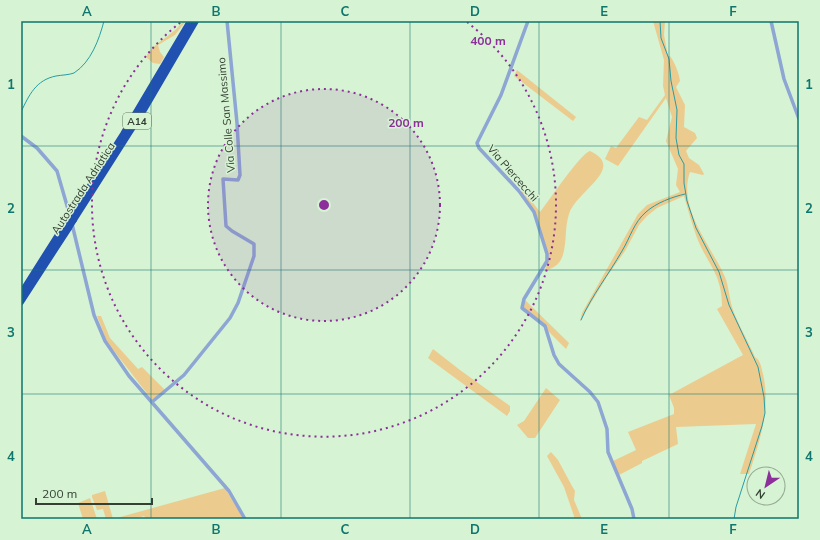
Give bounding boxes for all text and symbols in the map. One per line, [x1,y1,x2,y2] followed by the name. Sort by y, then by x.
[82,3,92,19] text: A
[212,3,221,19] text: B
[341,3,350,19] text: C
[470,3,480,19] text: D
[600,3,608,19] text: E
[729,3,737,19] text: F
[470,33,506,48] text: 400 m
[214,57,238,173] street label: Via Colle San Massimo
[7,76,15,92] text: 1
[805,76,813,92] text: 1
[123,113,151,129] road number: A14
[388,115,424,130] text: 200 m
[48,139,118,237] street label: Autostrada Adriatica
[485,142,541,204] street label: Via Piercecchi
[317,198,331,212] centre of rings
[7,200,15,216] text: 2
[805,200,813,216] text: 2
[7,324,15,340] text: 3
[805,324,813,340] text: 3
[7,448,15,464] text: 4
[805,448,813,464] text: 4
[746,466,786,506] north arrow
[36,480,152,506] scale bar
[42,486,77,501] text: 200 m
[753,486,768,502] text: N
[82,521,92,537] text: A
[212,521,221,537] text: B
[341,521,350,537] text: C
[470,521,480,537] text: D
[600,521,608,537] text: E
[729,521,737,537] text: F

